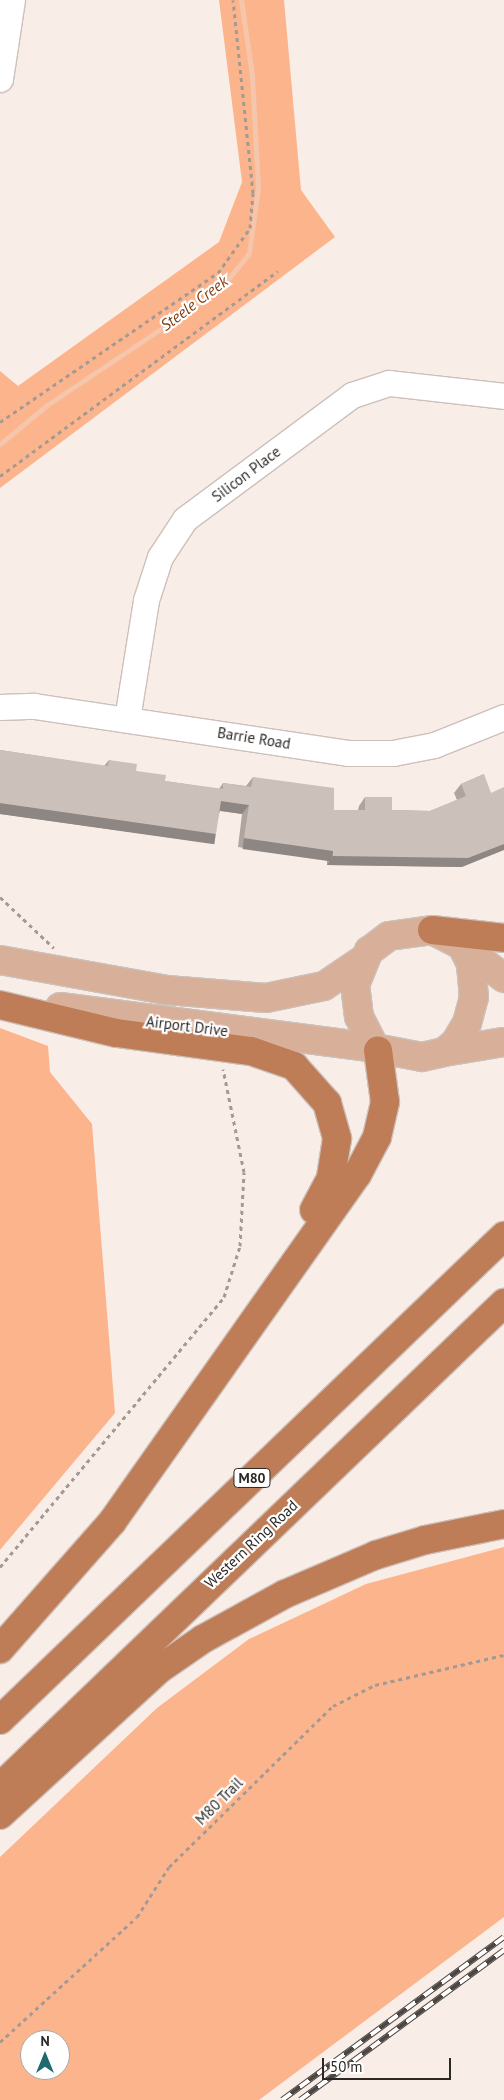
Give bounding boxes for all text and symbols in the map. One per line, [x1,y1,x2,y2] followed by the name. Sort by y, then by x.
[157,271,231,335] water label: Steele Creek
[208,442,284,506] street label: Silicon Place
[216,723,292,753] street label: Barrie Road
[145,1012,229,1040] street label: Airport Drive
[233,1466,271,1490] road number: M80
[201,1496,301,1592] street label: Western Ring Road
[191,1773,247,1829] street label: M80 Trail
[20,2030,70,2080] north arrow
[40,2032,50,2050] text: N
[324,2048,453,2080] scale bar
[330,2057,363,2076] text: 50 m

